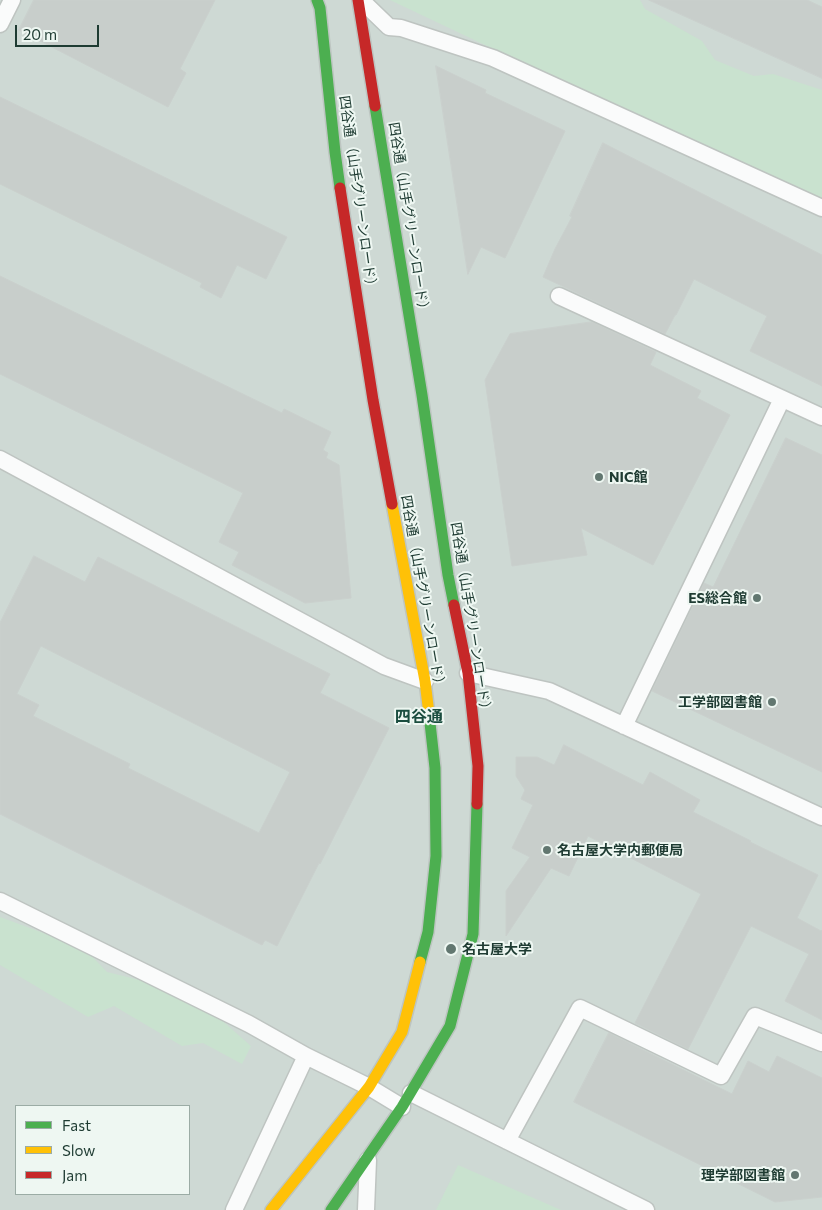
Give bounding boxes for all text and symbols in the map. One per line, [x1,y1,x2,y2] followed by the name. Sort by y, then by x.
[18,15,101,47] scale bar
[23,25,57,43] text: 20 m
[336,94,380,294] street label: 四谷通 （山手グリーンロード）
[385,121,433,317] street label: 四谷通（山手グリーンロード）
[609,469,647,485] place label: NIC館
[593,471,605,483] marker: NIC館
[397,494,449,692] street label: 四谷通 （山手グリーンロード）
[447,521,495,717] street label: 四谷通（山手グリーンロード）
[688,590,747,606] place label: ES総合館
[751,592,763,604] marker: ES総合館
[678,694,762,710] place label: 工学部図書館
[766,696,778,708] marker: 工学部図書館
[395,707,443,727] district label: 四谷通
[557,842,683,858] place label: 名古屋大学内郵便局
[541,844,553,856] marker: 名古屋大学内郵便局
[462,941,532,957] place label: 名古屋大学
[444,942,458,956] marker: 名古屋大学
[15,1105,190,1195] legend
[62,1116,91,1134] text: Fast
[62,1141,95,1159] text: Slow
[62,1166,87,1184] text: Jam
[701,1167,785,1183] place label: 理学部図書館
[789,1169,801,1181] marker: 理学部図書館

